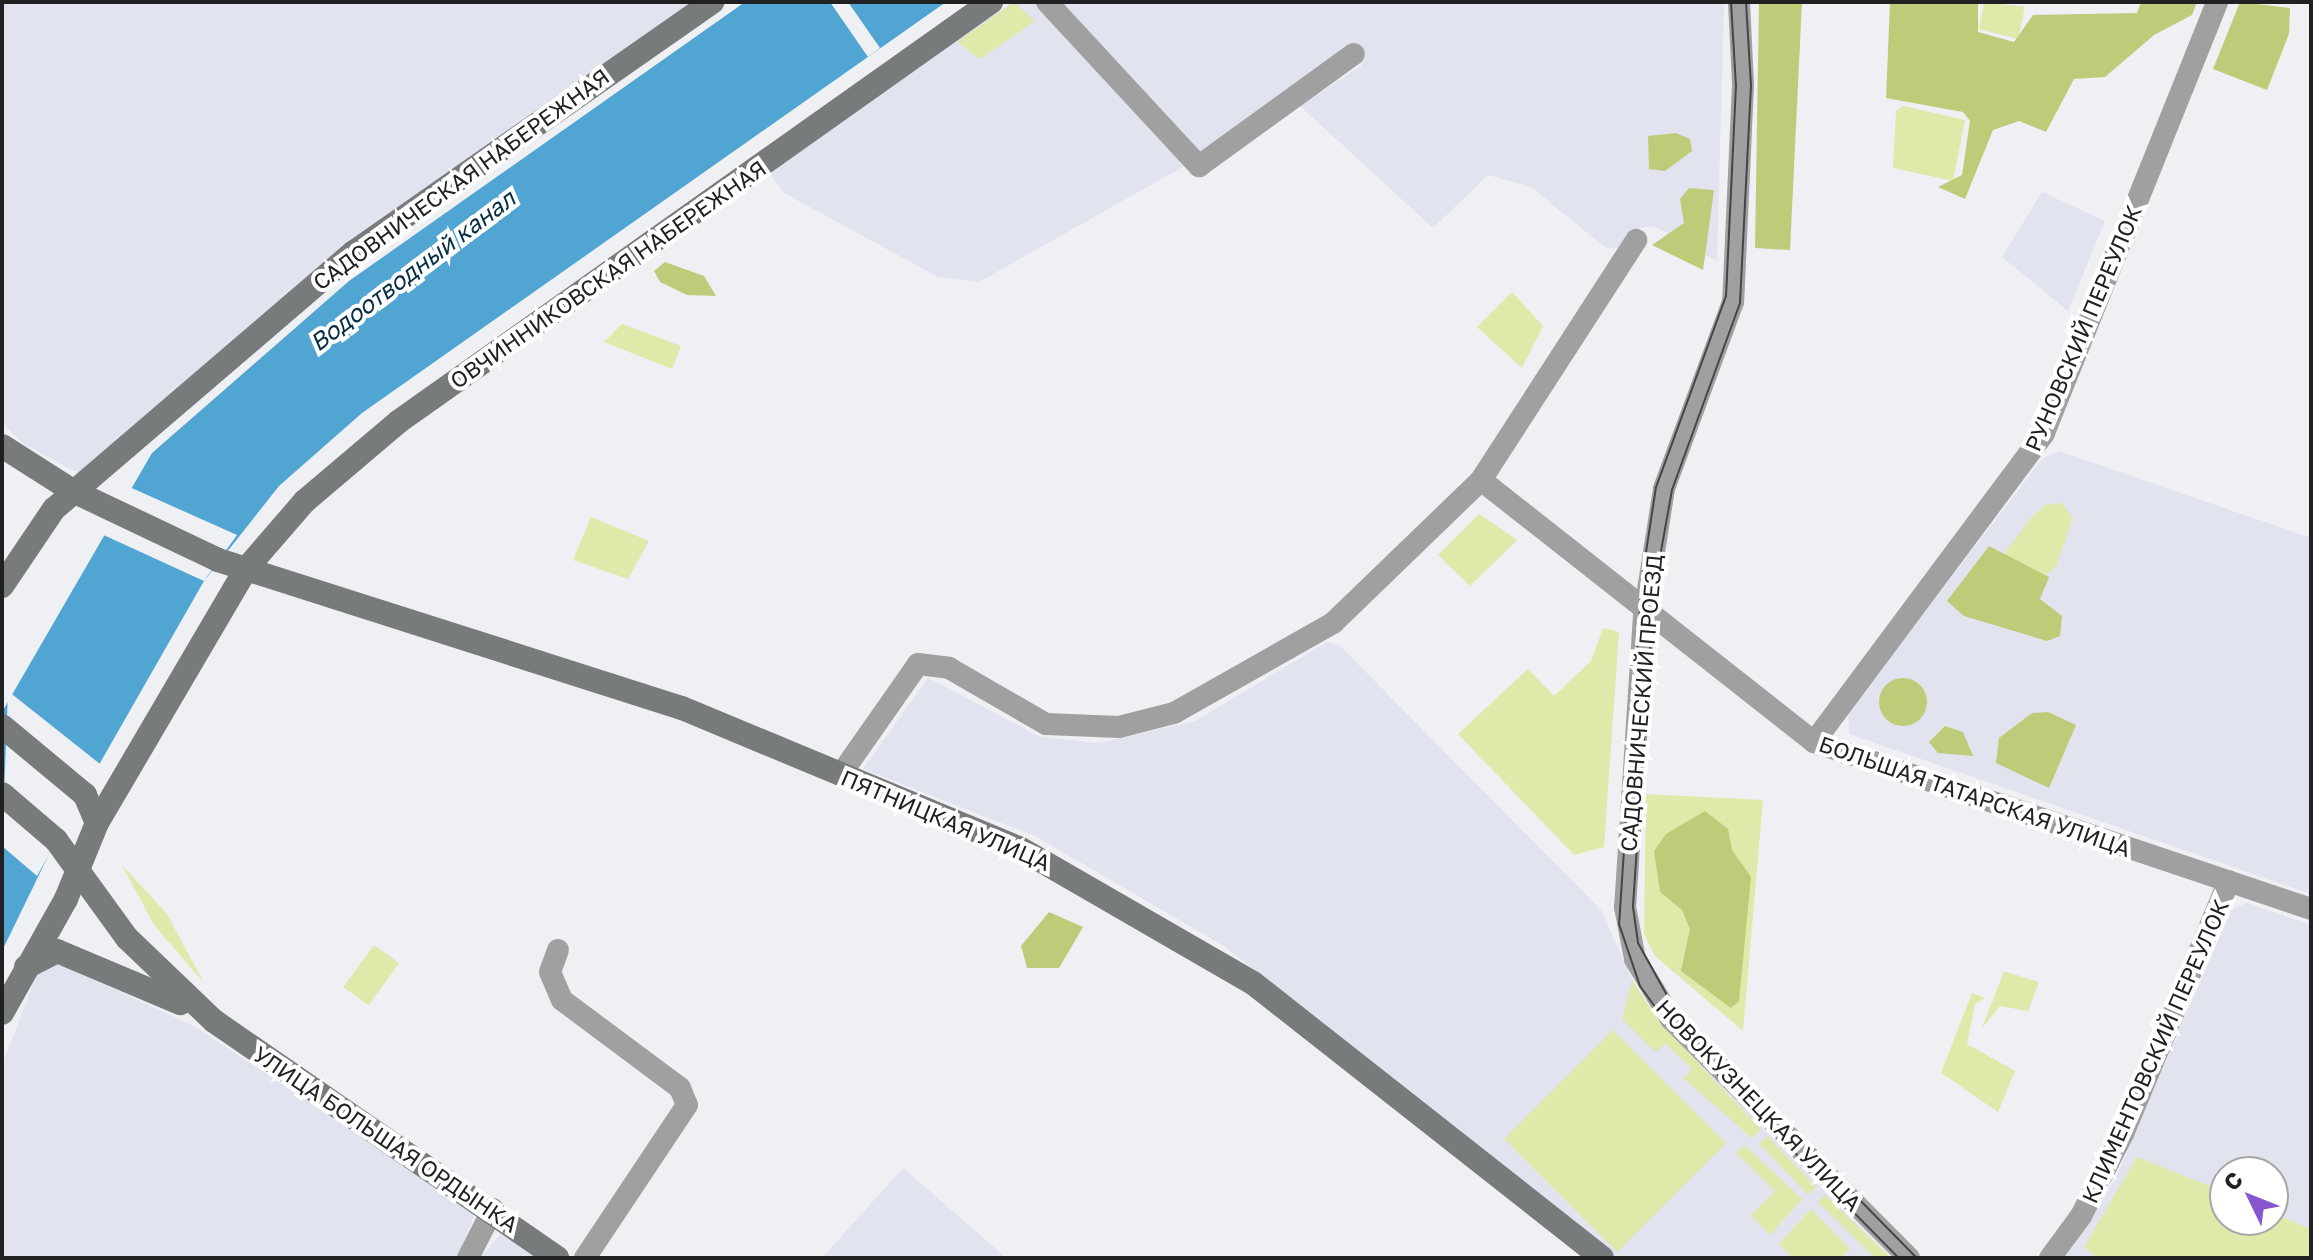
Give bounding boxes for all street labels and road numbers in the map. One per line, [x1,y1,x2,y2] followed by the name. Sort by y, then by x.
[308,63,614,295] street label: САДОВНИЧЕСКАЯ НАБЕРЕЖНАЯ
[445,154,771,394] street label: ОВЧИННИКОВСКАЯ НАБЕРЕЖНАЯ
[2019,201,2147,455] street label: РУНОВСКИЙ ПЕРЕУЛОК
[1615,553,1667,853] street label: САДОВНИЧЕСКИЙ ПРОЕЗД
[1816,730,2134,862] street label: БОЛЬШАЯ ТАТАРСКАЯ УЛИЦА
[837,764,1055,876] street label: ПЯТНИЦКАЯ УЛИЦА
[2076,895,2234,1207] street label: КЛИМЕНТОВСКИЙ ПЕРЕУЛОК
[1651,994,1867,1216] street label: НОВОКУЗНЕЦКАЯ УЛИЦА
[249,1040,523,1238] street label: УЛИЦА БОЛЬШАЯ ОРДЫНКА

